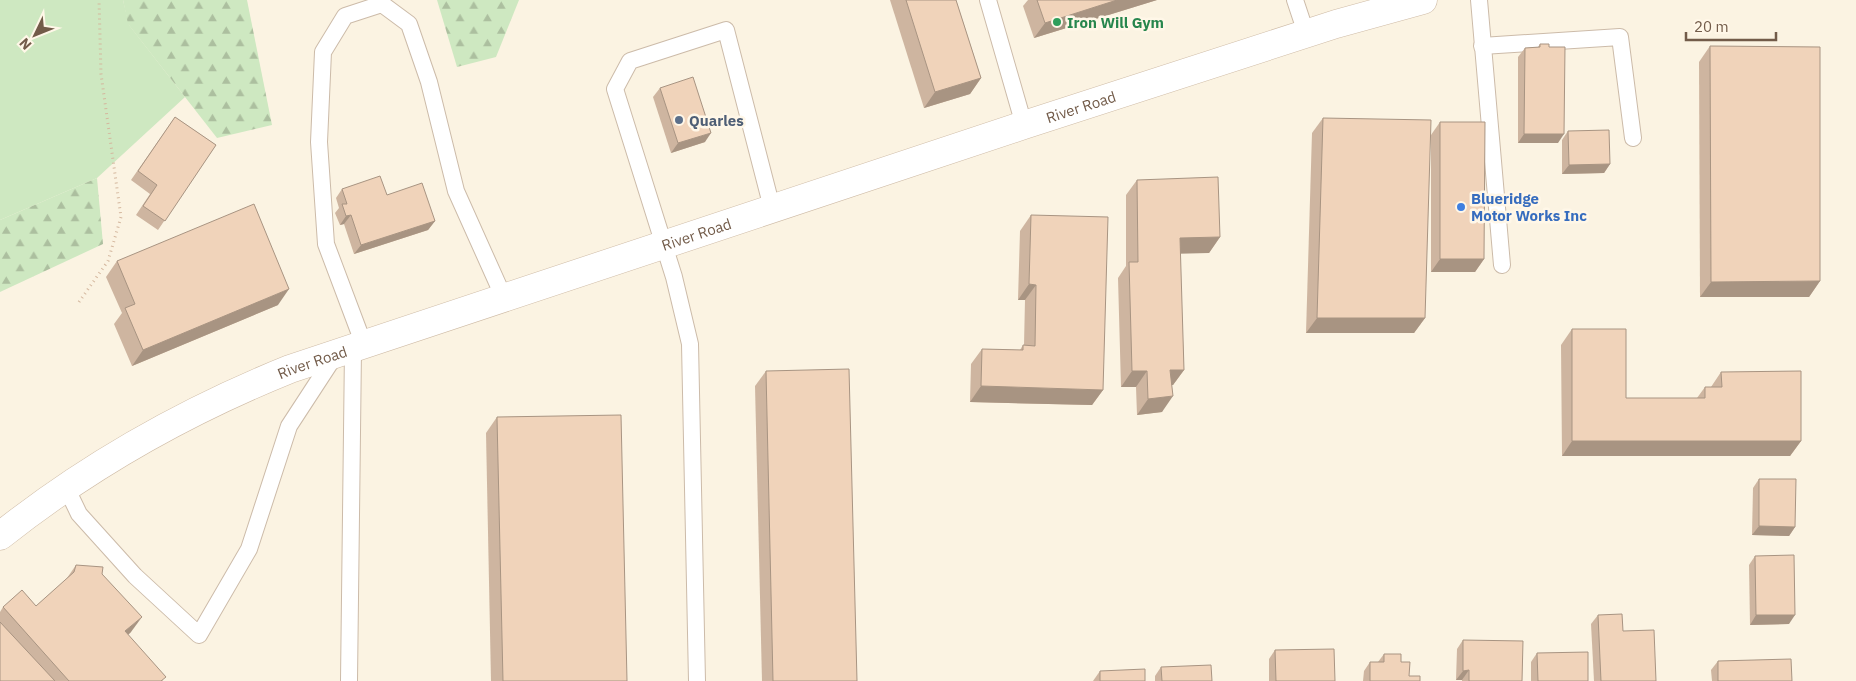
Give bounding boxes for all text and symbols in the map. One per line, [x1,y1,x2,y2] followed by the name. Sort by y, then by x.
[10,10,60,60] north arrow
[1686,10,1776,42] scale bar
[1067,13,1164,32] place label: Iron Will Gym
[1051,16,1063,28] marker: Iron Will Gym
[1694,17,1729,36] text: 20 m
[15,34,36,54] text: N
[1043,86,1118,127] street label: River Road
[689,111,744,130] place label: Quarles
[673,114,685,126] marker: Quarles
[1471,189,1587,225] place label: Blueridge Motor Works Inc
[1455,201,1467,213] marker: Blueridge Motor Works Inc
[659,213,734,254] street label: River Road
[274,341,349,383] street label: River Road

